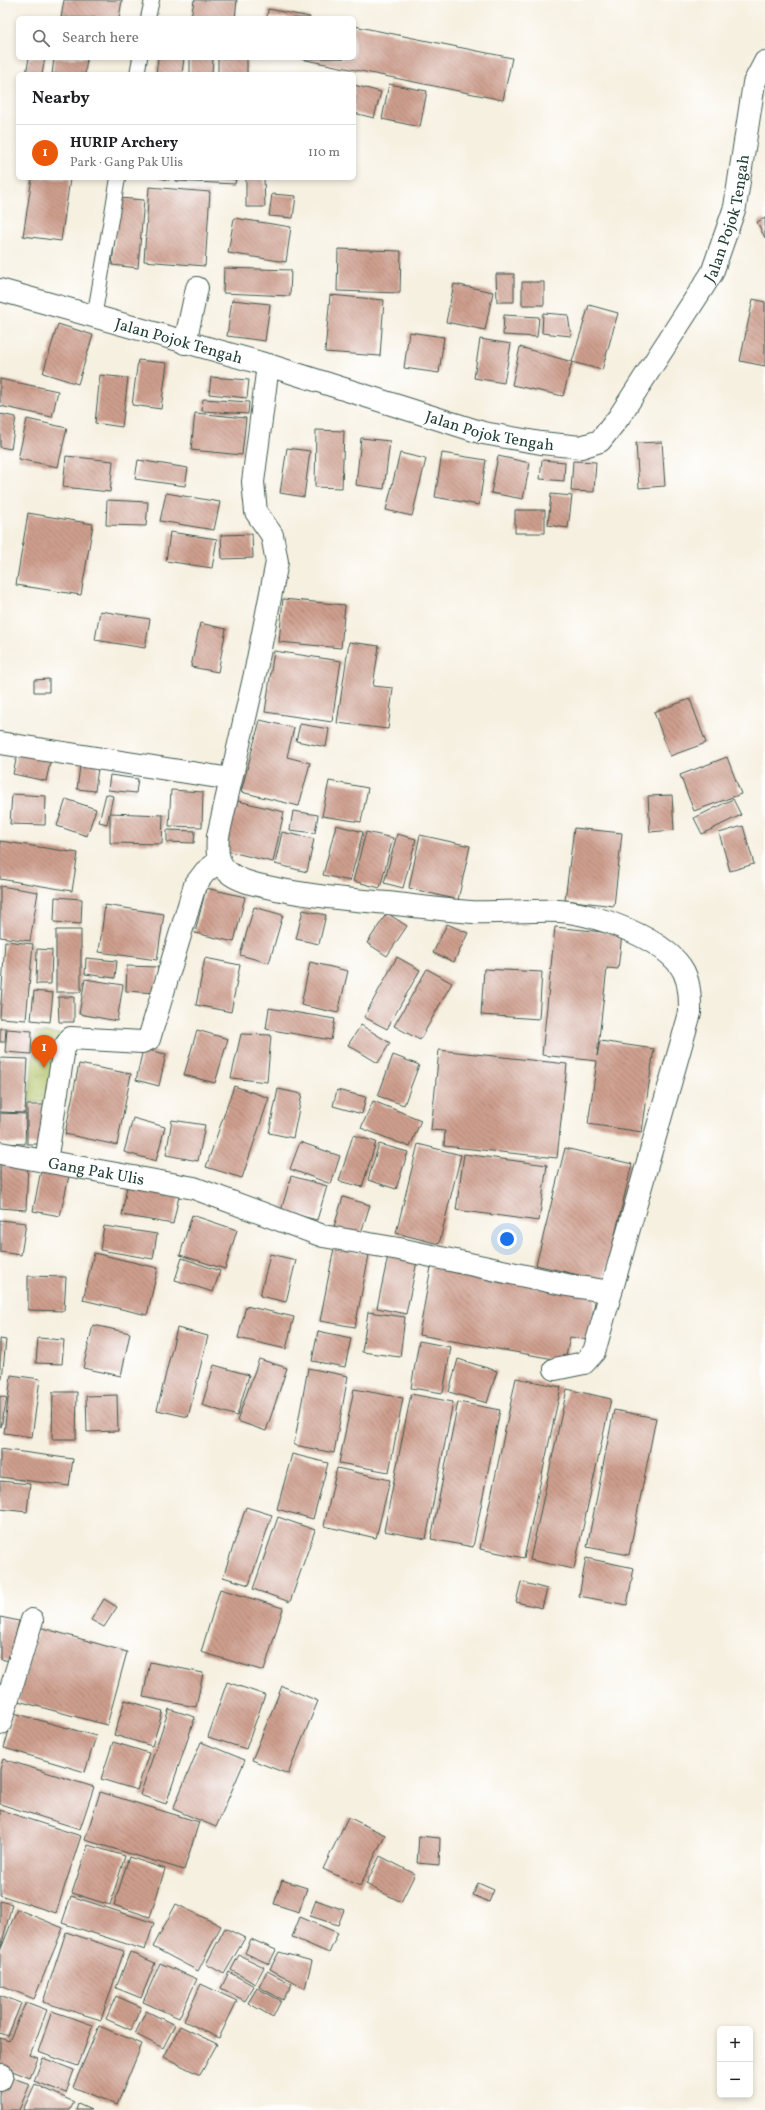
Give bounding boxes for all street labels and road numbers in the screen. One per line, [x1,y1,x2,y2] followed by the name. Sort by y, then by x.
[700,153,756,287] street label: Jalan Pojok Tengah
[112,314,245,370] street label: Jalan Pojok Tengah
[422,406,555,457] street label: Jalan Pojok Tengah
[46,1153,146,1192] street label: Gang Pak Ulis

